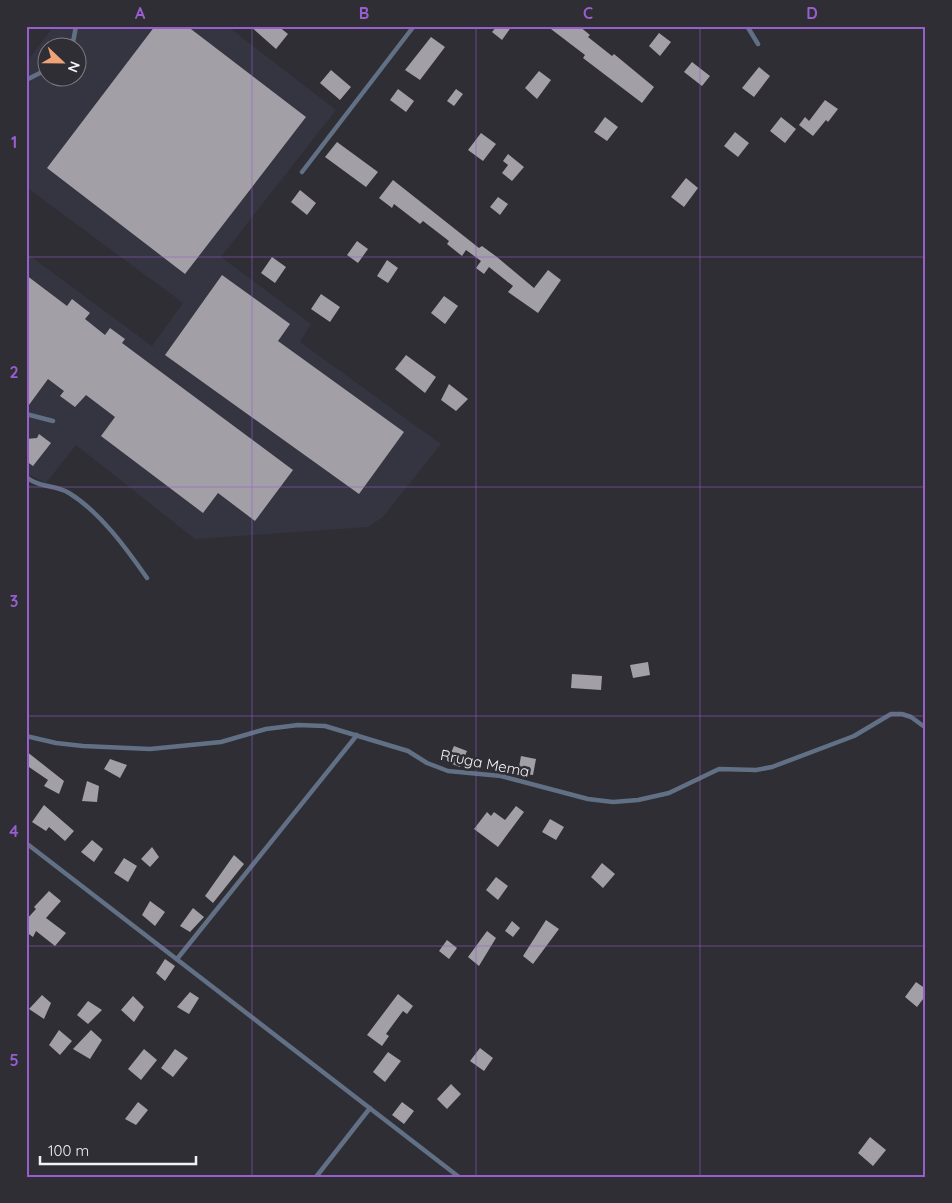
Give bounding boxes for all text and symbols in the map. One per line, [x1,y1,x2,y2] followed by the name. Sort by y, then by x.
[135,3,146,23] text: A
[359,3,369,23] text: B
[583,3,593,23] text: C
[806,3,818,23] text: D
[38,38,88,88] north arrow
[64,59,84,75] text: N
[11,132,17,152] text: 1
[9,362,19,382] text: 2
[10,591,18,611] text: 3
[439,745,531,781] street label: Rruga Mema
[9,821,19,841] text: 4
[9,1050,19,1070] text: 5
[40,1133,196,1165] scale bar
[48,1141,89,1160] text: 100 m

